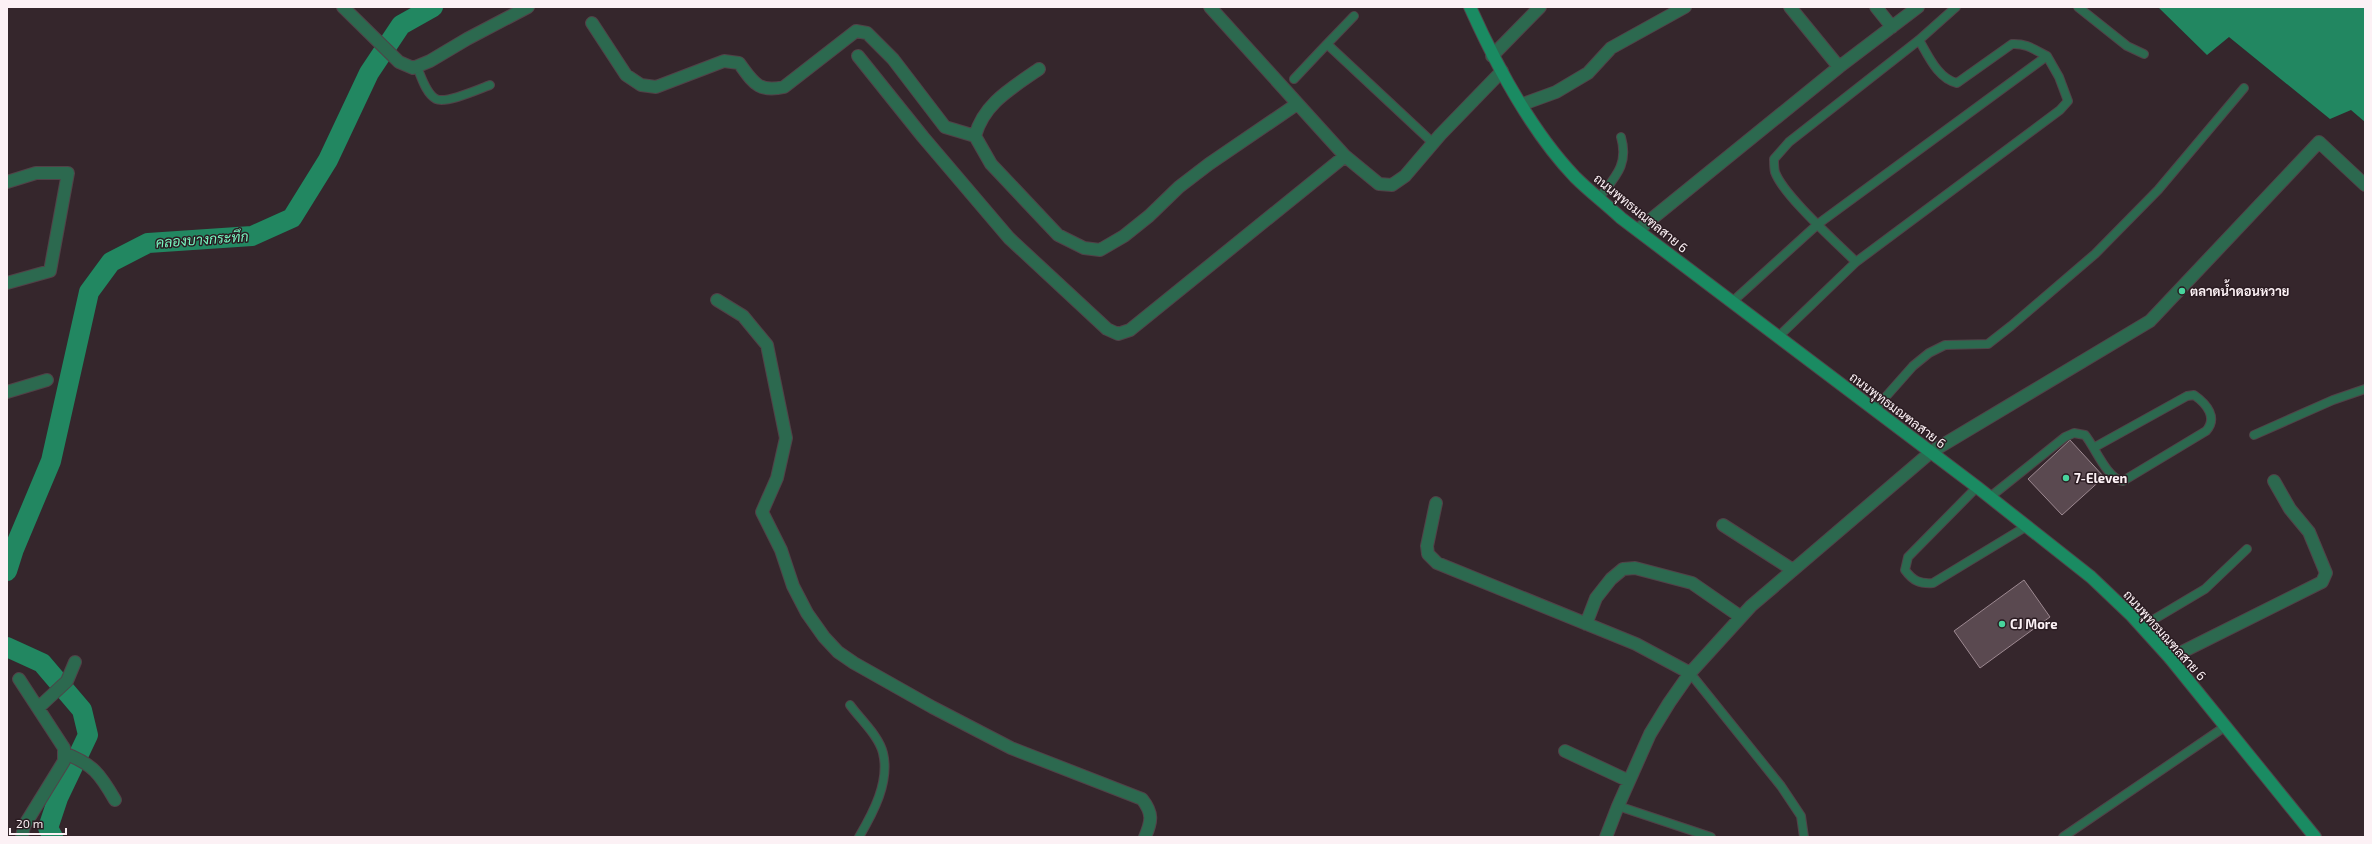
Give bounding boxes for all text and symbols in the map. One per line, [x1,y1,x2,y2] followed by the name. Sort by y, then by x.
[1590,170,1691,257] street label: ถนนพุทธมณฑลสาย 6
[155,227,249,251] water label: คลองบางกระทึก
[2190,279,2290,299] place label: ตลาดน้ำดอนหวาย
[2177,286,2187,296] marker: ตลาดน้ำดอนหวาย
[1846,369,1949,453] street label: ถนนพุทธมณฑลสาย 6
[2074,470,2128,486] place label: 7-Eleven
[2061,473,2071,483] marker: 7-Eleven
[2119,586,2210,685] street label: ถนนพุทธมณฑลสาย 6
[2010,616,2058,632] place label: CJ More
[1997,619,2007,629] marker: CJ More
[10,810,66,836] scale bar
[16,816,43,830] text: 20 m

